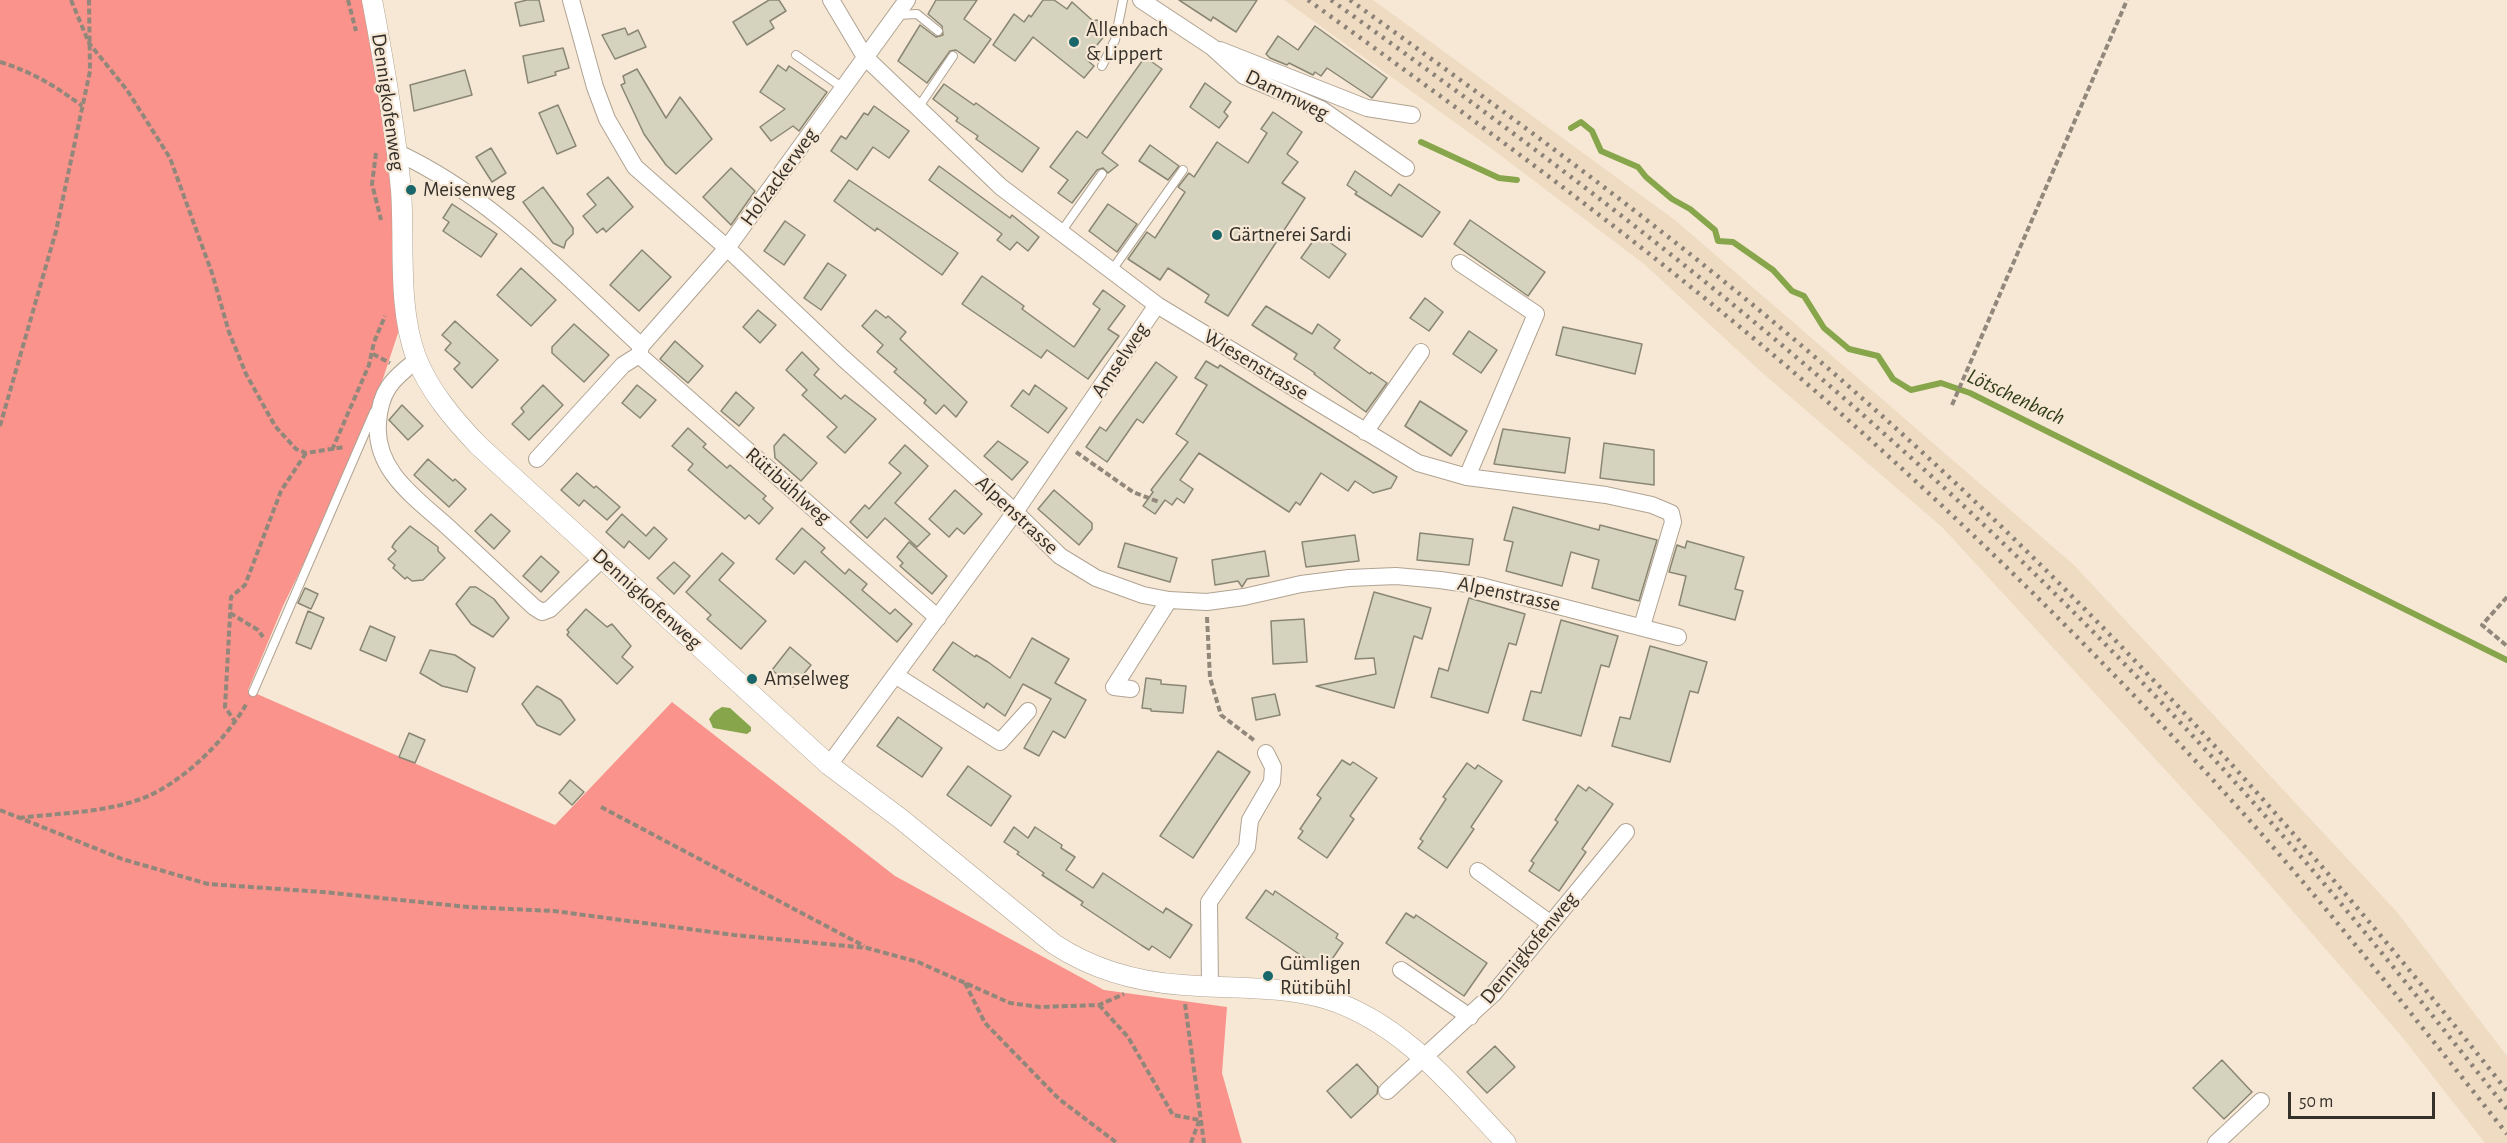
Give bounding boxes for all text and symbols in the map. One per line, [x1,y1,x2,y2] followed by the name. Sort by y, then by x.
[1086,17,1169,67] place label: Allenbach & Lippert
[366,32,410,172] street label: Dennigkofenweg
[1067,35,1081,49] marker: Allenbach & Lippert
[1241,64,1333,126] street label: Dammweg
[735,123,823,231] street label: Holzackerweg
[423,177,515,203] place label: Meisenweg
[404,183,418,197] marker: Meisenweg
[1229,222,1352,248] place label: Gärtnerei Sardi
[1210,228,1224,242] marker: Gärtnerei Sardi
[1086,318,1154,402] street label: Amselweg
[1199,324,1313,406] street label: Wiesenstrasse
[1963,363,2069,431] water label: Lötschenbach
[740,442,836,530] street label: Rütibühlweg
[970,470,1064,560] street label: Alpenstrasse
[587,543,707,655] street label: Dennigkofenweg
[1455,571,1563,617] street label: Alpenstrasse
[764,666,849,692] place label: Amselweg
[745,672,759,686] marker: Amselweg
[1475,887,1583,1009] street label: Dennigkofenweg
[1280,951,1360,1001] place label: Gümligen Rütibühl
[1261,969,1275,983] marker: Gümligen Rütibühl
[2291,1080,2438,1118] scale bar
[2299,1093,2333,1111] text: 50 m

